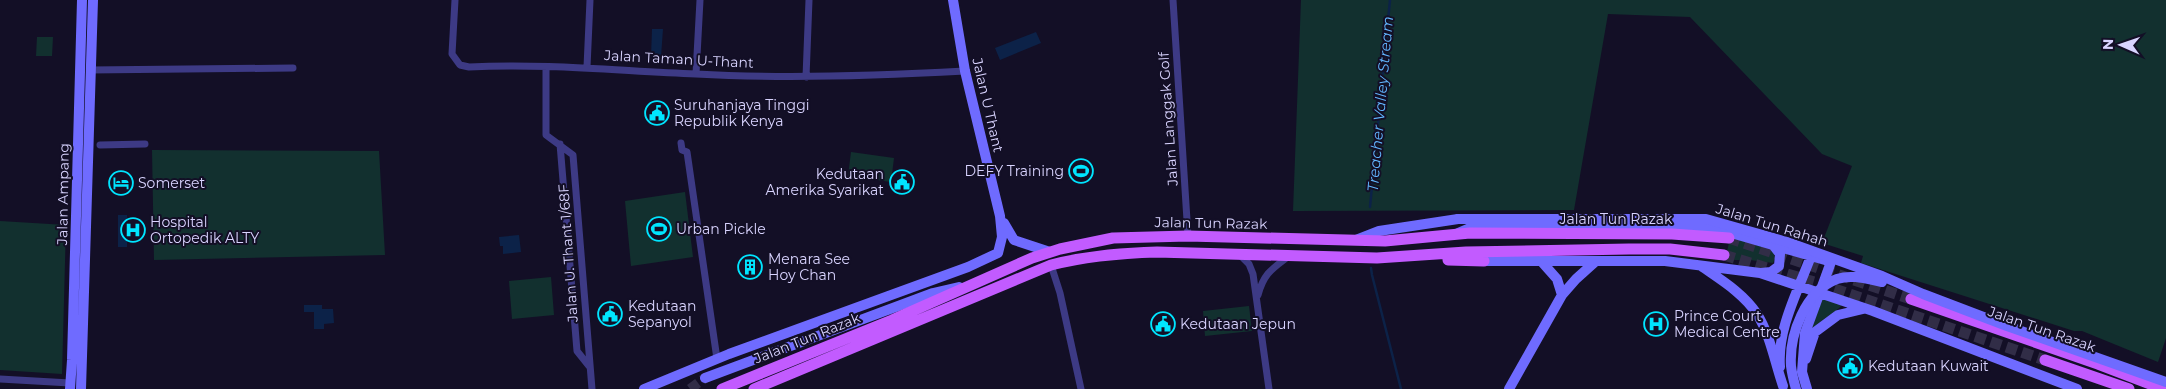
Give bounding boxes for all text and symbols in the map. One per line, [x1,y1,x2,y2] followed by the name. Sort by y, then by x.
[1363,15,1397,193] water label: Treacher Valley Stream
[2096,20,2146,70] north arrow
[2099,39,2117,51] text: N
[603,46,754,72] street label: Jalan Taman U-Thant
[1154,50,1182,187] street label: Jalan Langgak Golf
[968,55,1008,154] street label: Jalan U Thant
[674,96,810,130] place label: Suruhanjaya Tinggi Republik Kenya
[644,100,670,126] public building icon: Suruhanjaya Tinggi Republik Kenya
[53,143,73,246] street label: Jalan Ampang
[1068,158,1094,184] sports icon: DEFY Training
[964,162,1064,180] place label: DEFY Training
[766,165,884,199] place label: Kedutaan Amerika Syarikat
[889,169,915,195] public building icon: Kedutaan Amerika Syarikat
[108,170,134,196] hotel icon: Somerset
[138,174,206,192] place label: Somerset
[554,183,582,324] street label: Jalan U. Thant 1/68F
[1713,199,1830,251] street label: Jalan Tun Rahah
[1559,210,1673,228] street label: Jalan Tun Razak
[150,213,259,247] place label: Hospital Ortopedik ALTY
[1153,213,1268,233] street label: Jalan Tun Razak
[646,216,672,242] sports icon: Urban Pickle
[120,217,146,243] hospital icon: Hospital Ortopedik ALTY
[676,220,766,238] place label: Urban Pickle
[768,250,850,284] place label: Menara See Hoy Chan
[737,254,763,280] building icon: Menara See Hoy Chan
[628,297,696,331] place label: Kedutaan Sepanyol
[597,301,623,327] public building icon: Kedutaan Sepanyol
[1985,302,2099,356] street label: Jalan Tun Razak
[1674,307,1780,341] place label: Prince Court Medical Centre
[750,308,863,368] street label: Jalan Tun Razak
[1150,311,1176,337] public building icon: Kedutaan Jepun
[1643,311,1669,337] hospital icon: Prince Court Medical Centre
[1180,315,1296,333] place label: Kedutaan Jepun
[1837,353,1863,379] public building icon: Kedutaan Kuwait
[1868,357,1989,375] place label: Kedutaan Kuwait

